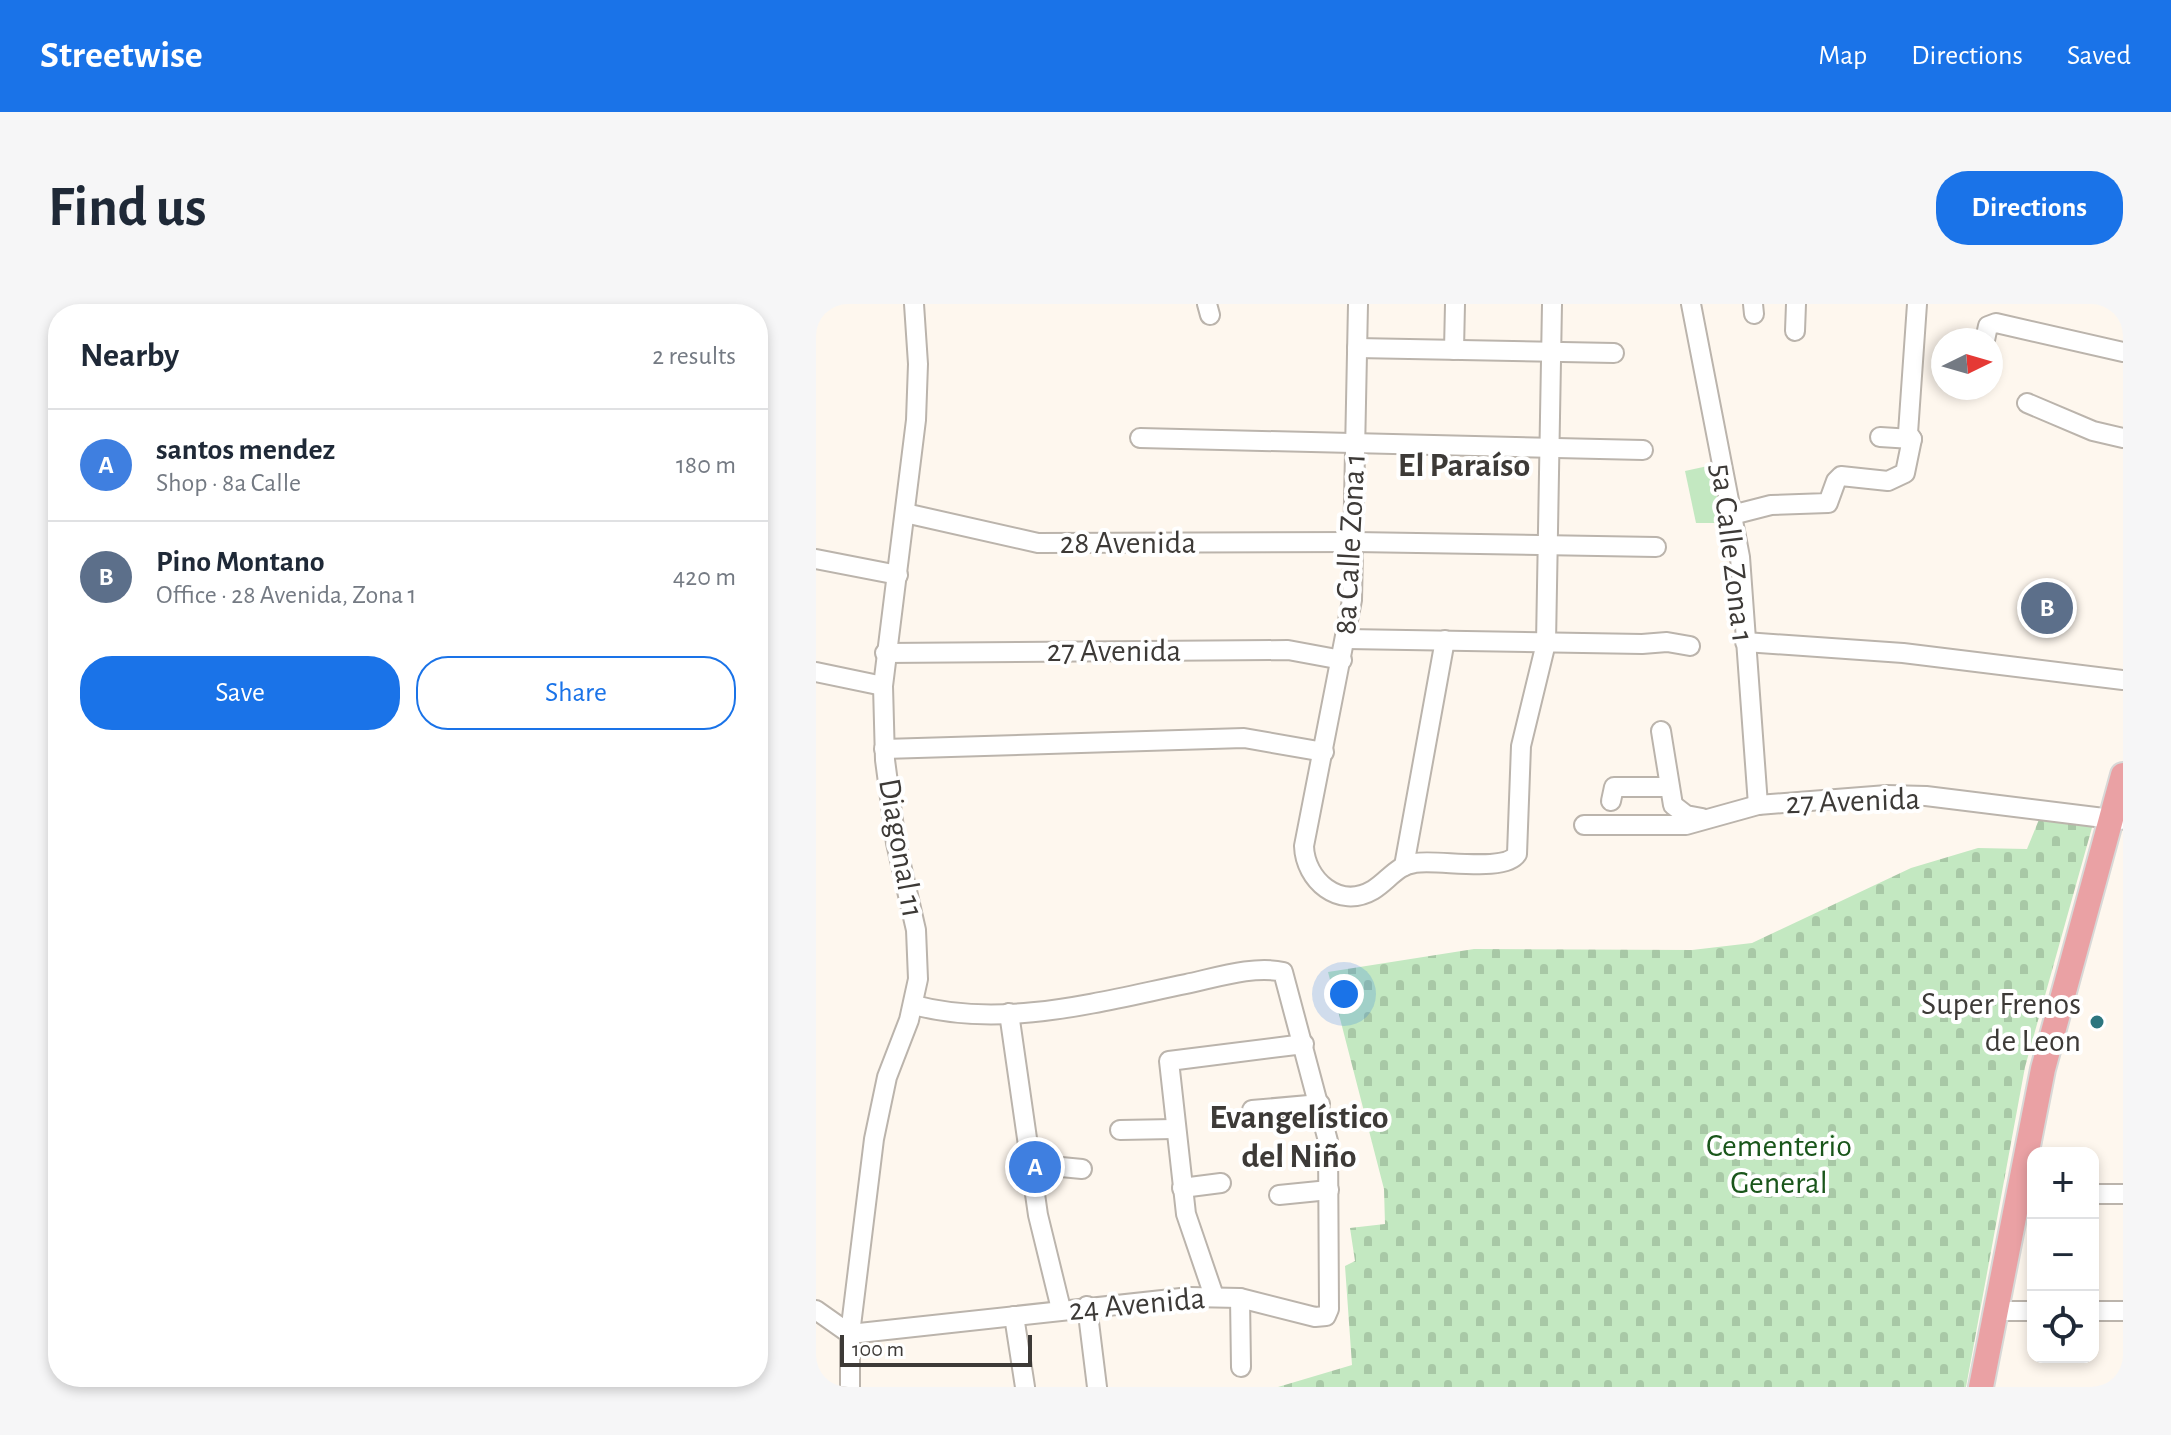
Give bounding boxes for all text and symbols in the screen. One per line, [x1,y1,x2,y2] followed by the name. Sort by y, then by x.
[40,37,203,75] text: Streetwise
[1818,42,1867,70] text: Map
[1911,42,2023,70] text: Directions
[2067,42,2131,70] text: Saved
[1936,171,2123,245] button: Directions
[48,180,206,236] text: Find us
[1931,328,2003,400] north arrow
[80,339,179,373] text: Nearby
[652,343,736,369] text: 2 results
[156,435,335,465] text: santos mendez
[1398,449,1530,483] district label: El Paraíso
[98,452,114,478] text: A
[676,452,736,478] text: 180 m
[1329,453,1371,635] street label: 8a Calle Zona 1
[1705,462,1759,644] street label: 5a Calle Zona 1
[156,470,301,496] text: Shop · 8a Calle
[1060,527,1196,559] street label: 28 Avenida
[156,547,325,577] text: Pino Montano
[98,564,114,590] text: B
[673,564,736,590] text: 420 m
[2021,578,2073,638] pin: B
[156,582,417,608] text: Office · 28 Avenida, Zona 1
[1047,635,1181,667] street label: 27 Avenida
[80,656,400,730] button: Save
[416,656,736,730] button: Share
[873,776,929,920] street label: Diagonal 11
[1785,783,1921,819] street label: 27 Avenida
[1324,974,1364,1014] your location
[1921,988,2081,1057] place label: Super Frenos de Leon
[2088,1013,2106,1031] marker: Super Frenos de Leon
[1209,1101,1389,1174] district label: Evangelístico del Niño
[1706,1130,1852,1199] park label: Cementerio General
[1009,1137,1061,1197] pin: A
[2027,1147,2099,1363] map controls
[2027,1147,2099,1219] button: +
[2027,1219,2099,1291] button: −
[1068,1282,1206,1326] street label: 24 Avenida
[2027,1291,2099,1363] button: locate
[840,1331,1032,1367] scale bar
[852,1338,904,1360] text: 100 m

